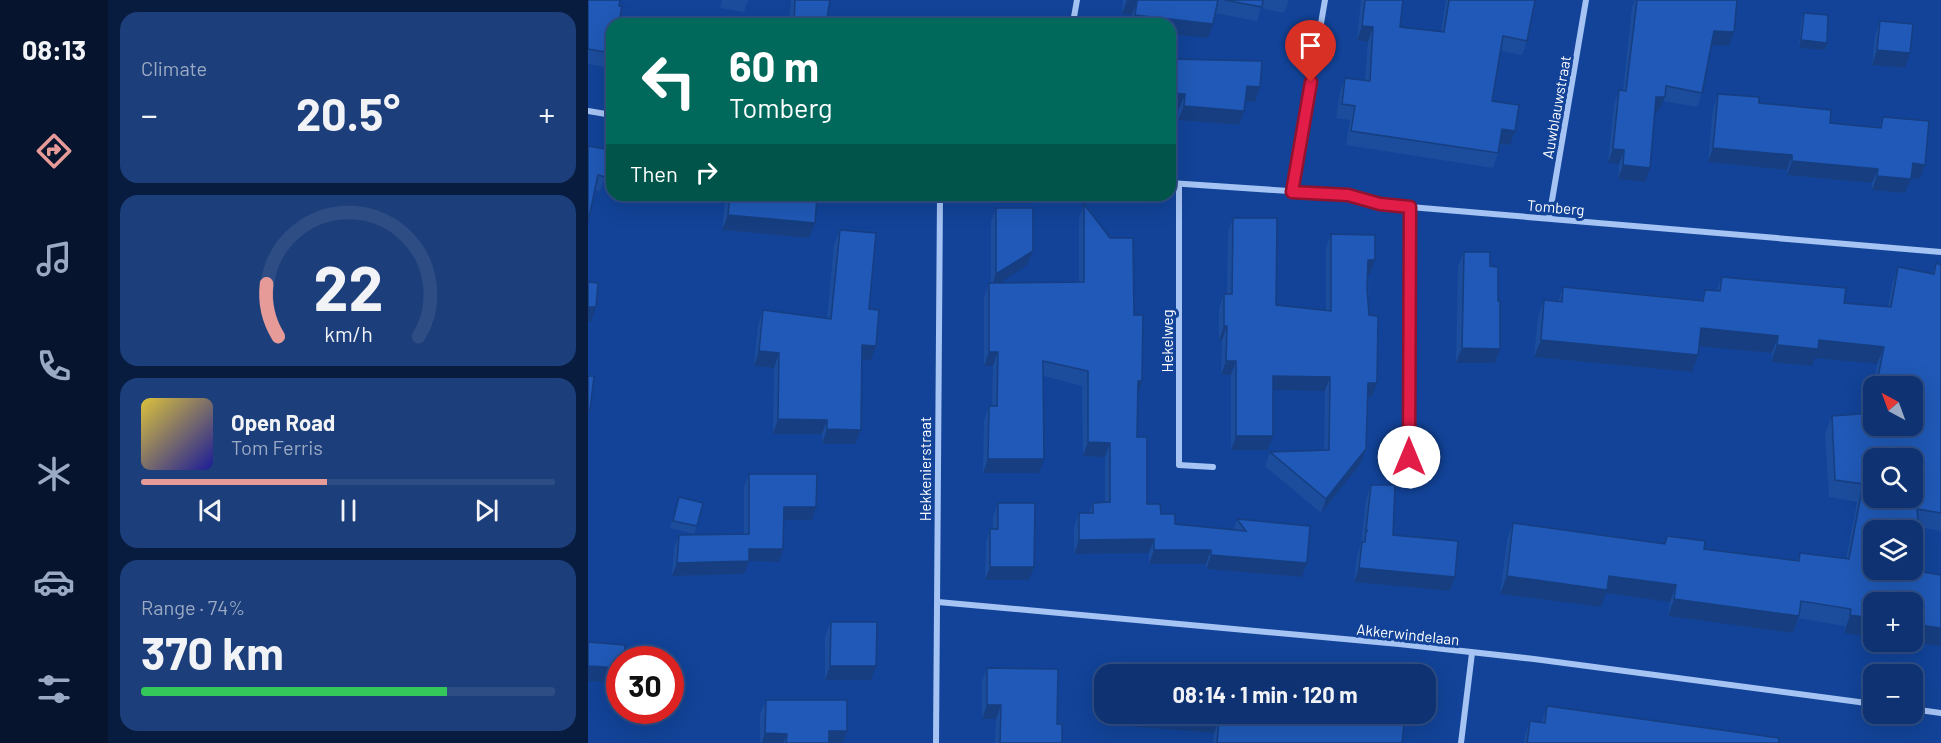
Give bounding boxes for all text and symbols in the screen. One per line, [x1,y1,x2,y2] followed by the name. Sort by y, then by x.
[1285,20,1336,82] pin
[1294,29,1327,62] icon: arrive
[22,33,86,65] text: 08:13
[729,40,819,90] text: 60 m
[630,42,708,120] icon: left
[1538,54,1574,160] street label: Auwblauwstraat
[141,56,207,80] text: Climate
[296,86,400,140] text: 20.5°
[729,91,832,123] text: Tomberg
[141,94,158,134] text: −
[539,94,555,134] text: +
[33,130,75,172] icon: directions
[690,156,723,189] icon: right
[630,160,678,186] text: Then
[1527,196,1585,218] street label: Tomberg
[33,238,75,280] icon: music
[313,249,383,323] text: 22
[1158,309,1176,373] street label: Hekelweg
[324,322,372,347] text: km/h
[33,345,75,387] icon: phone
[1863,376,1923,436] north arrow
[1863,376,1923,724] map controls
[231,409,335,435] text: Open Road
[916,417,934,521] street label: Hekkenierstraat
[1377,425,1441,489] position arrow
[231,435,323,459] text: Tom Ferris
[1863,448,1923,508] button: search
[33,453,75,495] icon: climate
[194,494,227,527] icon: previous
[332,494,365,527] icon: pause
[470,494,503,527] icon: next
[1863,520,1923,580] button: layers
[33,561,75,603] icon: car
[1863,592,1923,652] button: +
[141,595,245,619] text: Range · 74%
[1356,620,1460,648] street label: Akkerwindelaan
[141,625,284,679] text: 370 km
[606,646,684,724] speed limit sign: 30
[1863,664,1923,724] button: −
[33,668,75,710] icon: filters
[1172,681,1358,707] text: 08:14 · 1 min · 120 m

